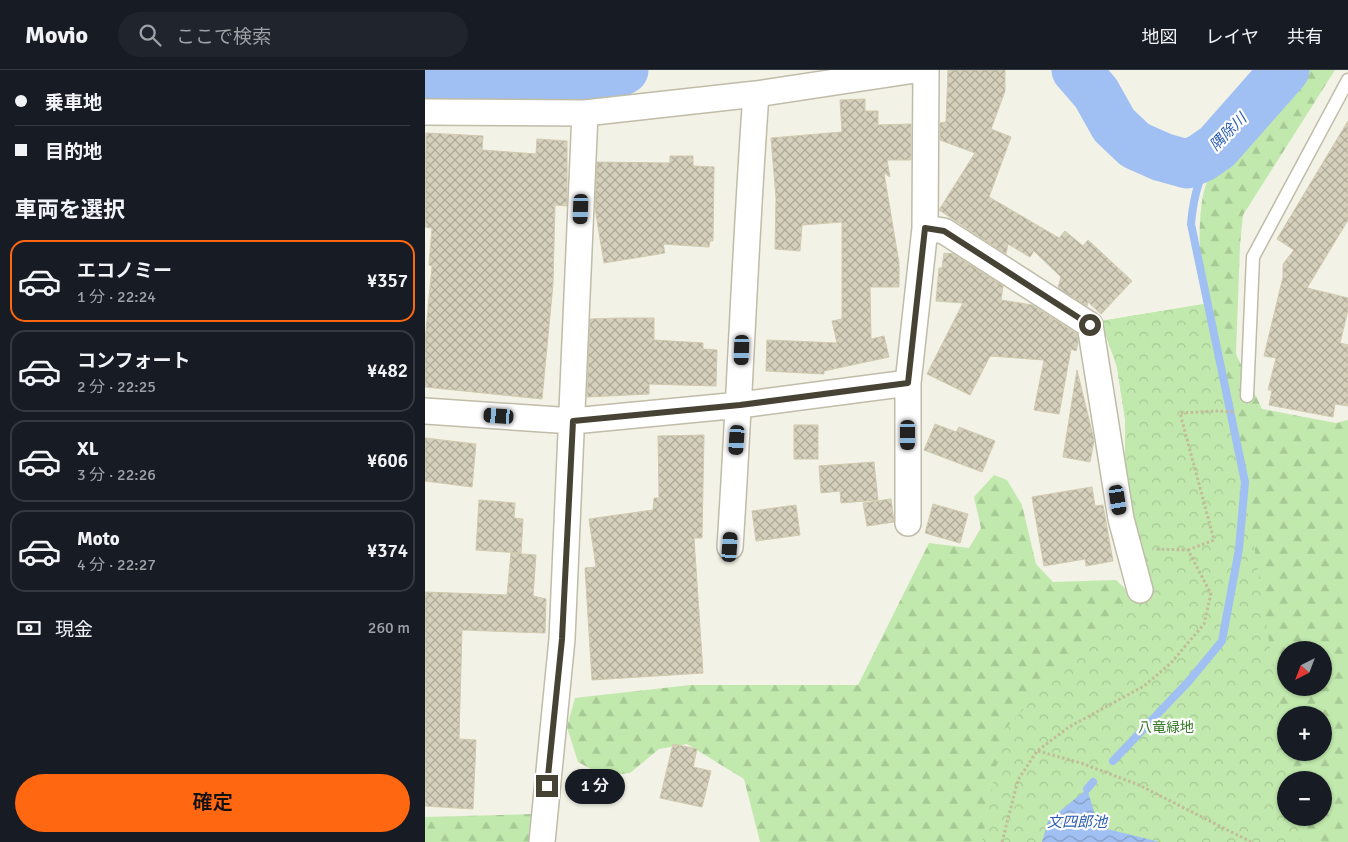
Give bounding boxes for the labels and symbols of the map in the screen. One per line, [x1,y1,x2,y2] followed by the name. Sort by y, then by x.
[1206,108,1252,154] water label: 隅除川
[572,194,589,224] car
[1079,314,1101,336] route start
[733,335,750,365] car
[483,407,514,425] car
[900,420,915,450] car
[728,425,745,455] car
[1108,484,1127,516] car
[721,532,738,562] car
[1277,641,1333,696] north arrow
[1138,719,1194,736] park label: 八竜緑地
[565,768,625,804] callout: 1 分
[536,775,558,797] route end
[1047,813,1109,831] water label: 文四郎池

